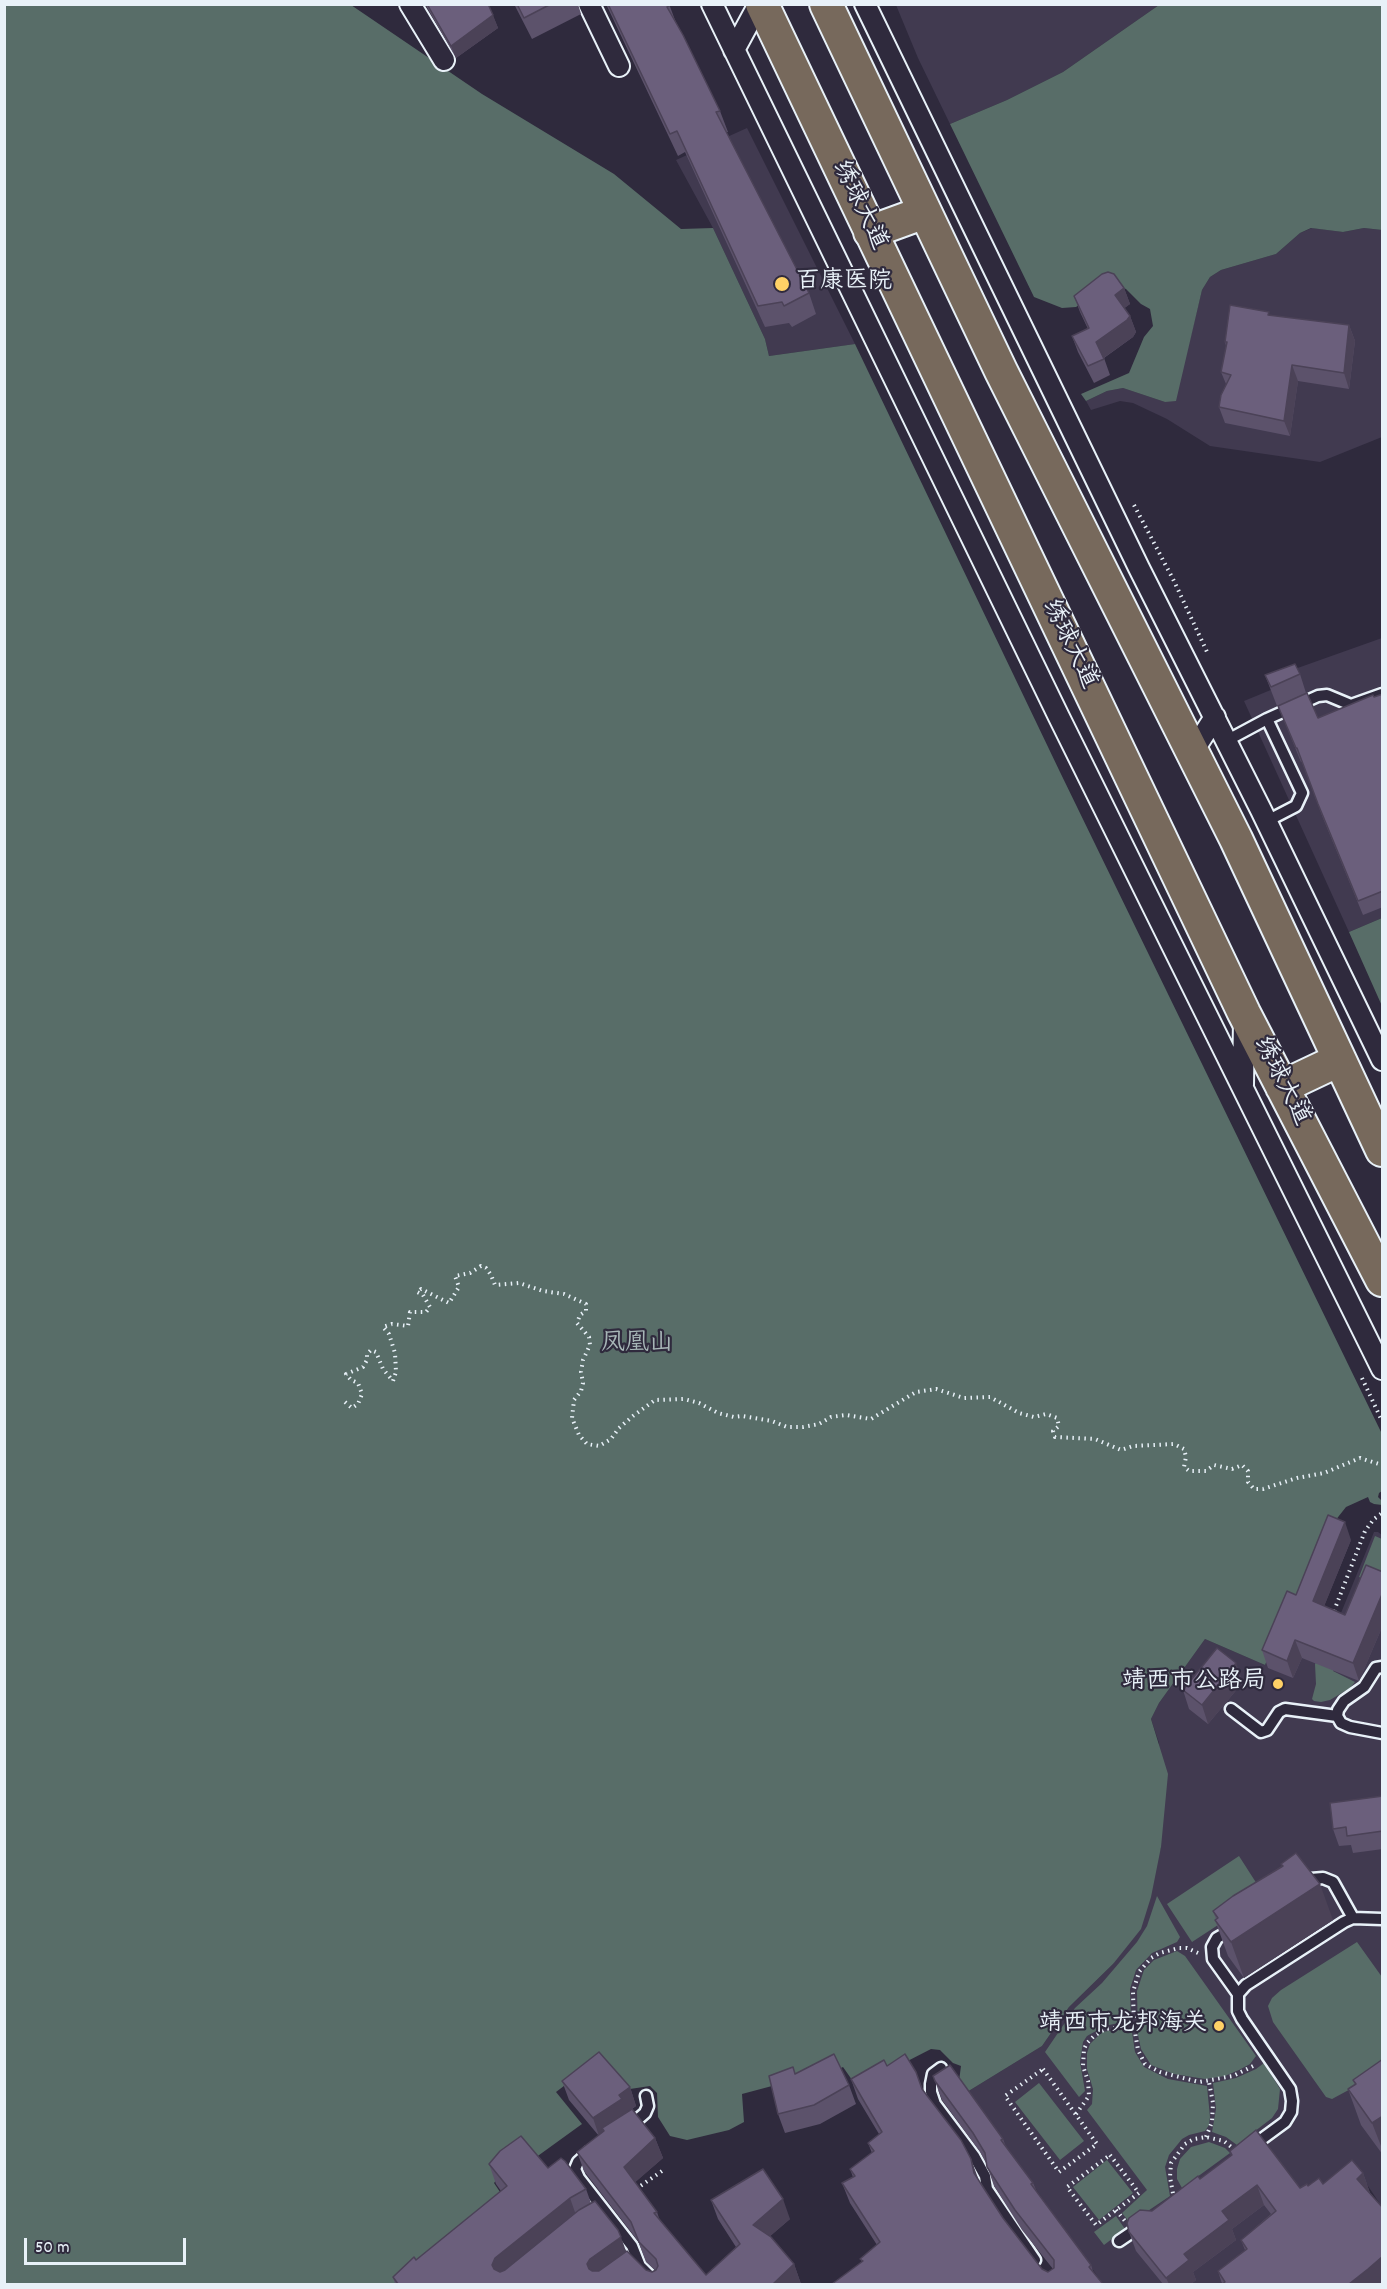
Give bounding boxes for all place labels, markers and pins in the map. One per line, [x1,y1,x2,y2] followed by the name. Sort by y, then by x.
[796,270,892,298] place label: 百康医院
[773,275,791,293] marker: 百康医院
[1122,1670,1266,1698] place label: 靖西市公路局
[1271,1677,1285,1691] marker: 靖西市公路局
[1039,2012,1207,2040] place label: 靖西市龙邦海关
[1212,2019,1226,2033] marker: 靖西市龙邦海关

